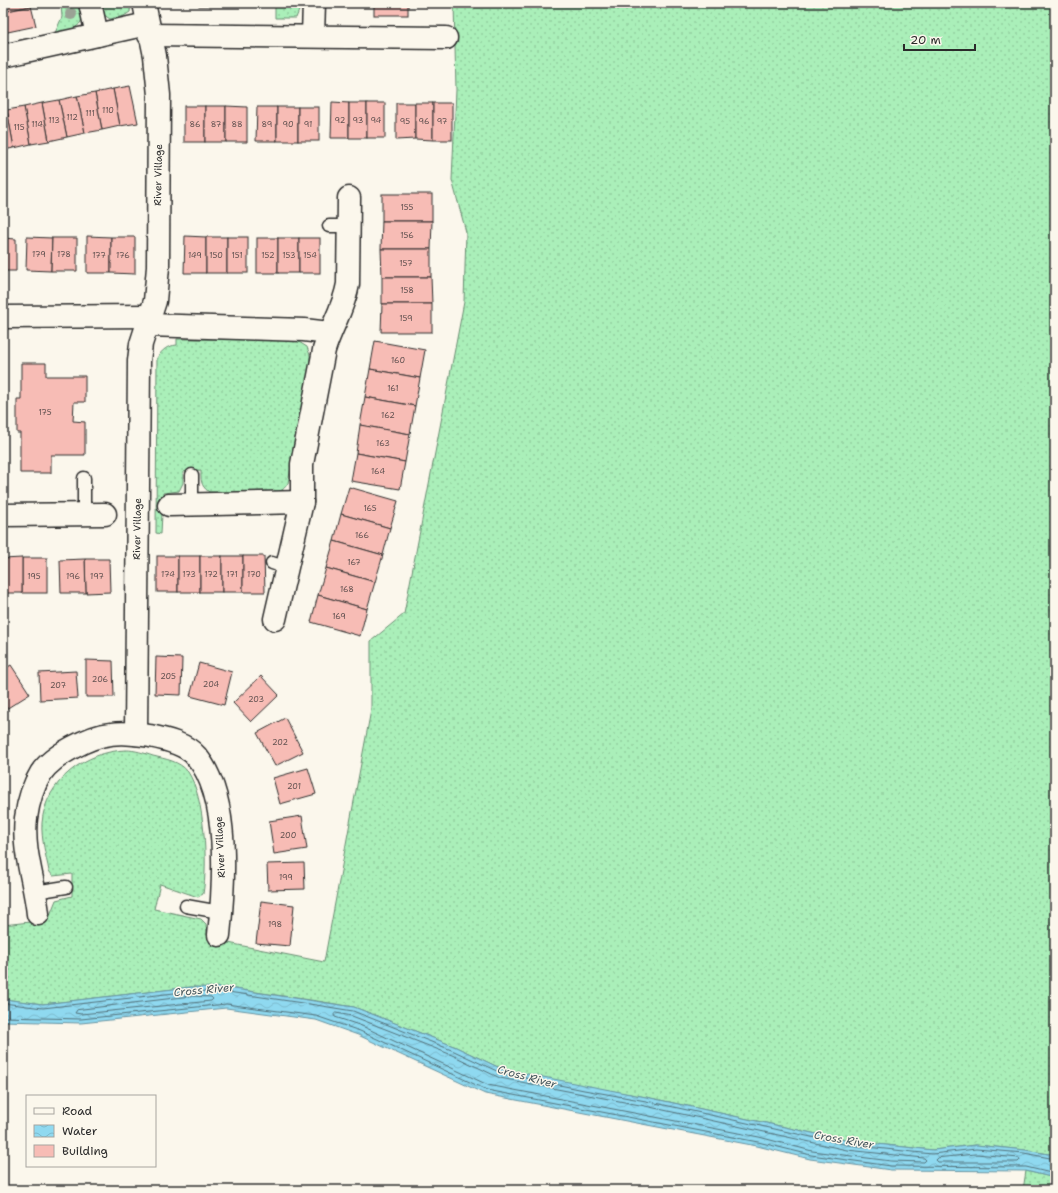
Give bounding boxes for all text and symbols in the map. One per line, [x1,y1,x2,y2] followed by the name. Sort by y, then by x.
[904,26,975,52] scale bar
[910,32,941,48] text: 20 m
[102,105,114,116] house number: 110
[85,108,95,119] house number: 111
[66,112,78,123] house number: 112
[48,115,60,126] house number: 113
[335,115,346,126] house number: 92
[353,115,363,126] house number: 93
[371,115,382,126] house number: 94
[400,116,410,127] house number: 95
[418,116,430,127] house number: 96
[437,116,448,127] house number: 97
[31,119,43,130] house number: 114
[190,119,201,130] house number: 86
[211,119,222,130] house number: 87
[231,119,243,130] house number: 88
[262,119,272,130] house number: 89
[282,119,294,130] house number: 90
[304,119,312,130] house number: 91
[13,122,25,133] house number: 115
[151,144,165,206] street label: River Village
[401,202,413,213] house number: 155
[400,230,414,241] house number: 156
[32,249,46,260] house number: 179
[57,249,71,260] house number: 178
[92,250,106,261] house number: 177
[116,250,130,261] house number: 176
[188,250,202,261] house number: 149
[209,250,223,261] house number: 150
[231,250,243,261] house number: 151
[261,250,275,261] house number: 152
[282,250,296,261] house number: 153
[303,250,317,261] house number: 154
[399,258,413,269] house number: 157
[400,285,414,296] house number: 158
[399,313,413,324] house number: 159
[391,355,405,366] house number: 160
[387,383,399,394] house number: 161
[38,407,52,418] house number: 175
[381,410,395,421] house number: 162
[376,438,390,449] house number: 163
[371,466,385,477] house number: 164
[130,498,144,560] street label: River Village
[363,503,377,514] house number: 165
[355,530,369,541] house number: 166
[347,557,361,568] house number: 167
[161,569,175,580] house number: 174
[182,569,196,580] house number: 173
[204,569,218,580] house number: 172
[226,569,238,580] house number: 171
[247,569,261,580] house number: 170
[27,571,41,582] house number: 195
[66,571,80,582] house number: 196
[90,571,104,582] house number: 197
[340,584,354,595] house number: 168
[332,611,346,622] house number: 169
[160,671,176,682] house number: 205
[92,674,109,685] house number: 206
[203,679,220,690] house number: 204
[50,680,66,691] house number: 207
[248,694,264,705] house number: 203
[272,737,288,748] house number: 202
[287,781,301,792] house number: 201
[212,815,228,878] street label: River Village
[280,830,296,841] house number: 200
[279,872,293,883] house number: 199
[268,919,282,930] house number: 198
[173,980,236,1000] water label: Cross River
[496,1062,559,1092] water label: Cross River
[26,1095,156,1167] legend
[62,1103,93,1119] text: Road
[62,1123,98,1139] text: Water
[813,1127,876,1153] water label: Cross River
[62,1143,108,1159] text: Building

